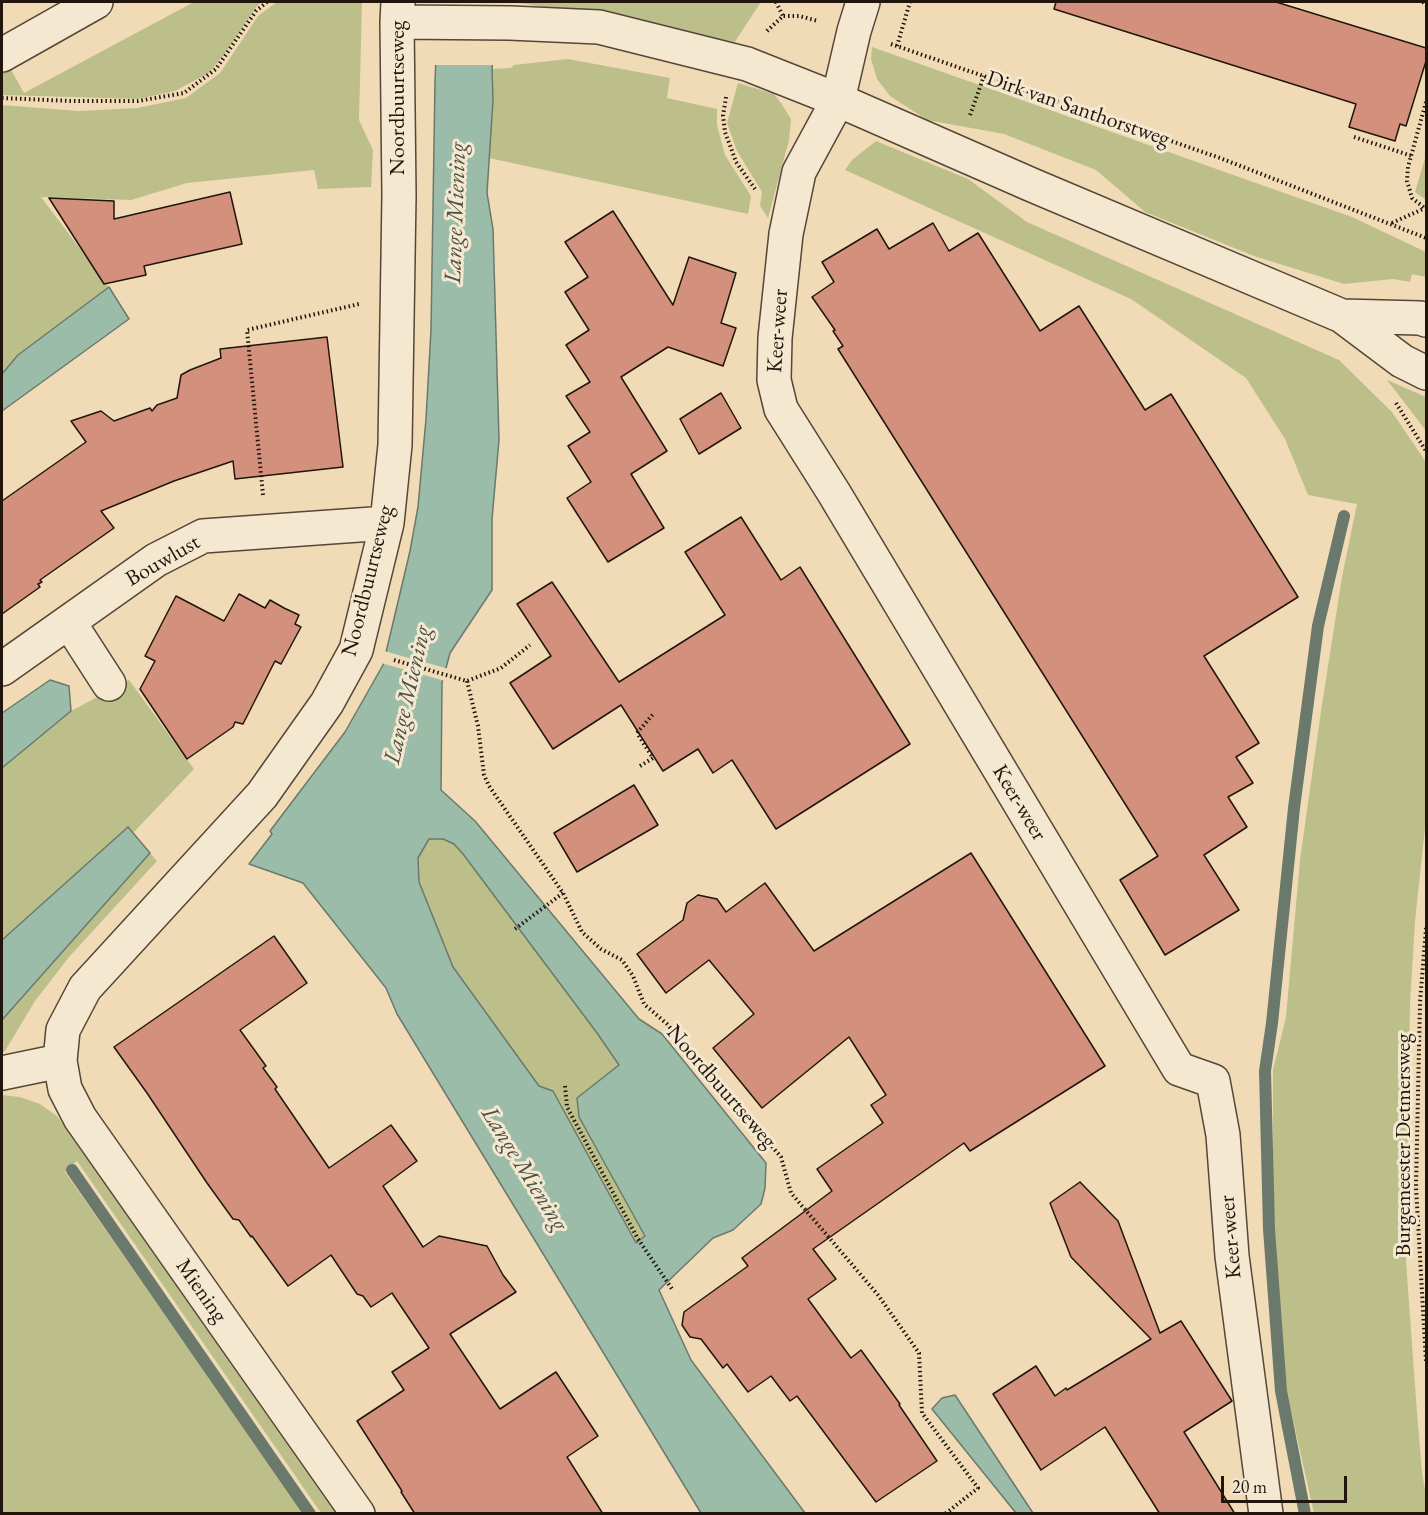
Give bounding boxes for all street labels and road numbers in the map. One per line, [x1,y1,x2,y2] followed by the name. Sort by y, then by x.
[385,21,411,175] street label: Noordbuurtseweg
[983,65,1173,153] street label: Dirk van Santhorstweg
[762,288,794,374] street label: Keer-weer
[336,503,400,659] street label: Noordbuurtseweg
[121,529,205,593] street label: Bouwlust
[986,760,1052,846] street label: Keer-weer
[660,1020,782,1154] street label: Noordbuurtseweg
[1391,1033,1417,1257] street label: Burgemeester Detmersweg
[1214,1194,1248,1280] street label: Keer-weer
[170,1254,232,1328] street label: Miening

